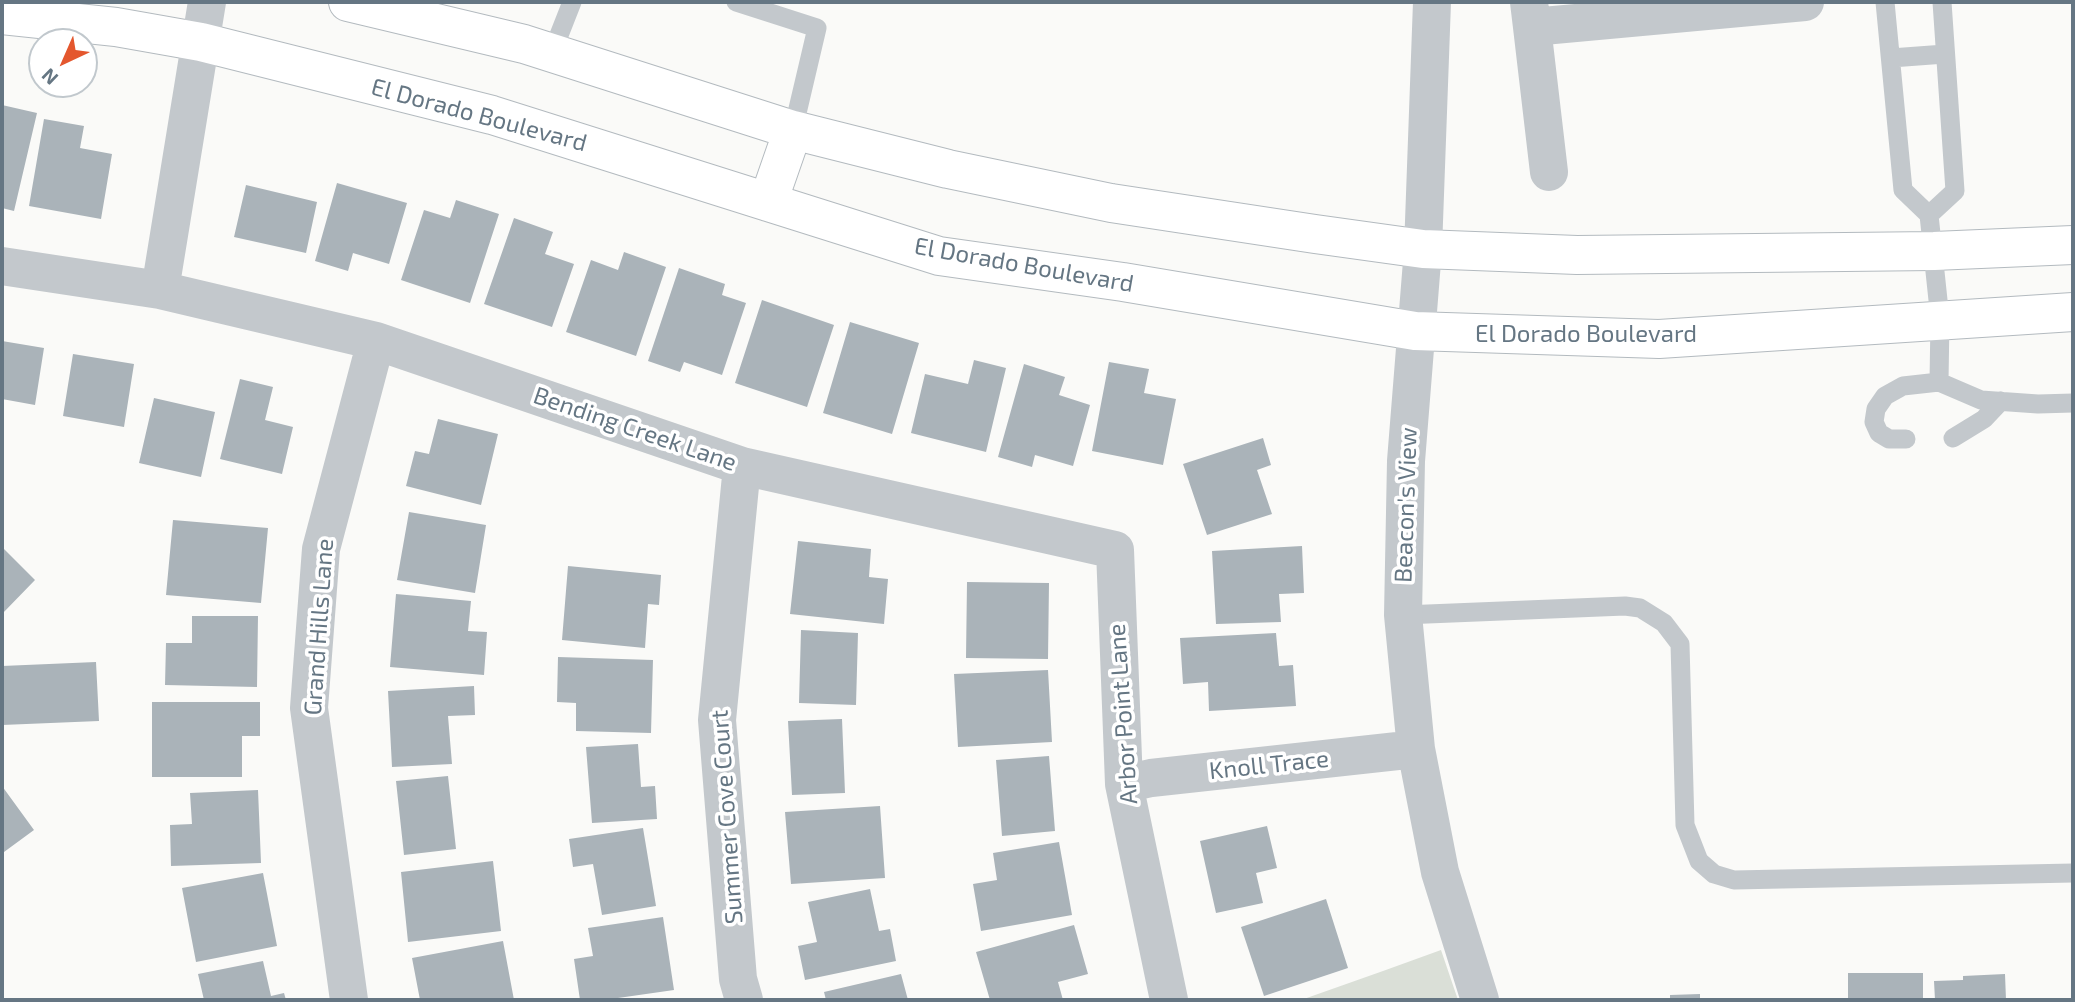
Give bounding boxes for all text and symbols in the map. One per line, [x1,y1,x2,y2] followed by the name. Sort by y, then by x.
[28,28,98,98] north arrow
[37,64,62,90] text: N
[368,72,590,158] street label: El Dorado Boulevard
[912,232,1136,298] street label: El Dorado Boulevard
[1475,320,1697,348] street label: El Dorado Boulevard
[530,381,740,477] street label: Bending Creek Lane
[1389,427,1423,583] street label: Beacon's View
[298,538,340,716] street label: Grand Hills Lane
[1102,623,1144,805] street label: Arbor Point Lane
[705,709,749,925] street label: Summer Cove Court
[1208,744,1330,786] street label: Knoll Trace

